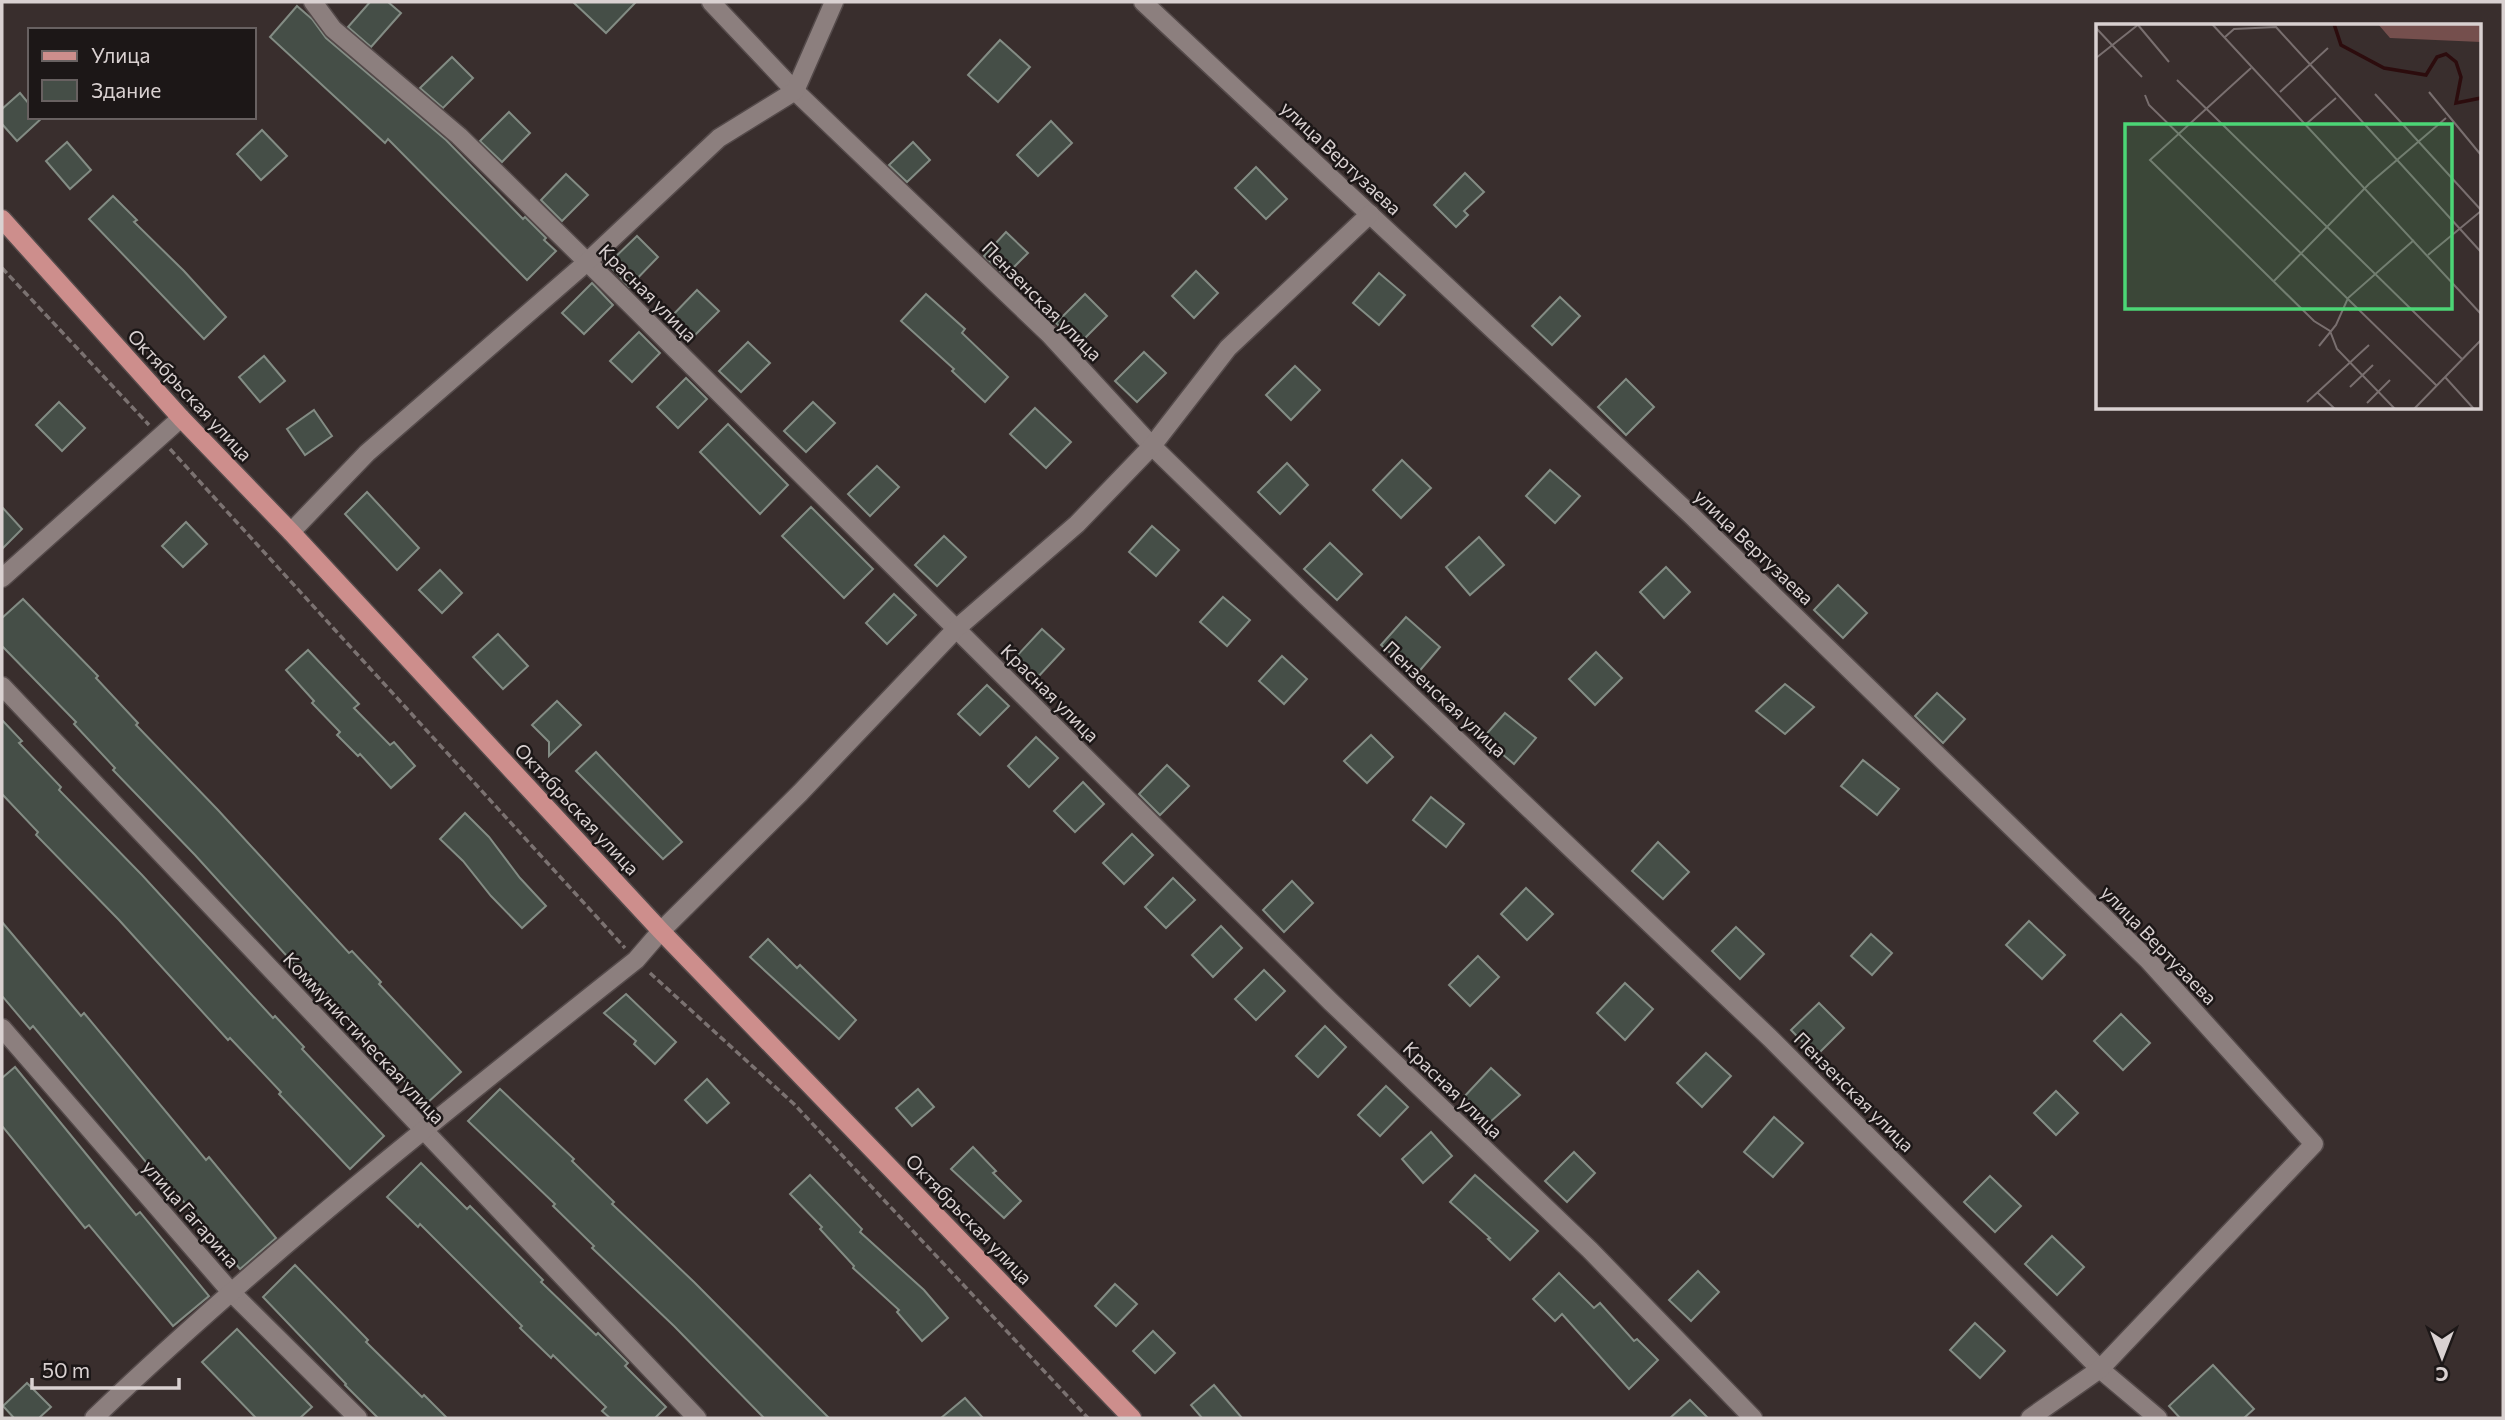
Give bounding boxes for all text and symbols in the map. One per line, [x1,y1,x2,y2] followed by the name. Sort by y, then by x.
[2096,24,2480,410] inset map
[28,28,256,119] legend
[91,42,150,67] text: Улица
[91,77,161,102] text: Здание
[1276,96,1406,219] street label: улица Вертузаева
[978,236,1107,365] street label: Пензенская улица
[594,239,702,347] street label: Красная улица
[123,324,257,465] street label: Октябрьская улица
[1690,484,1819,609] street label: улица Вертузаева
[1379,636,1512,762] street label: Пензенская улица
[996,639,1104,747] street label: Красная улица
[510,738,644,879] street label: Октябрьская улица
[2097,880,2222,1009] street label: улица Вертузаева
[279,947,450,1128] street label: Коммунистическая улица
[1790,1027,1919,1156] street label: Пензенская улица
[1399,1036,1508,1143] street label: Красная улица
[901,1149,1037,1289] street label: Октябрьская улица
[138,1155,244,1272] street label: улица Гагарина
[2407,1322,2477,1392] north arrow
[32,1346,178,1390] scale bar
[42,1357,90,1382] text: 50 m
[2436,1363,2449,1386] text: С

